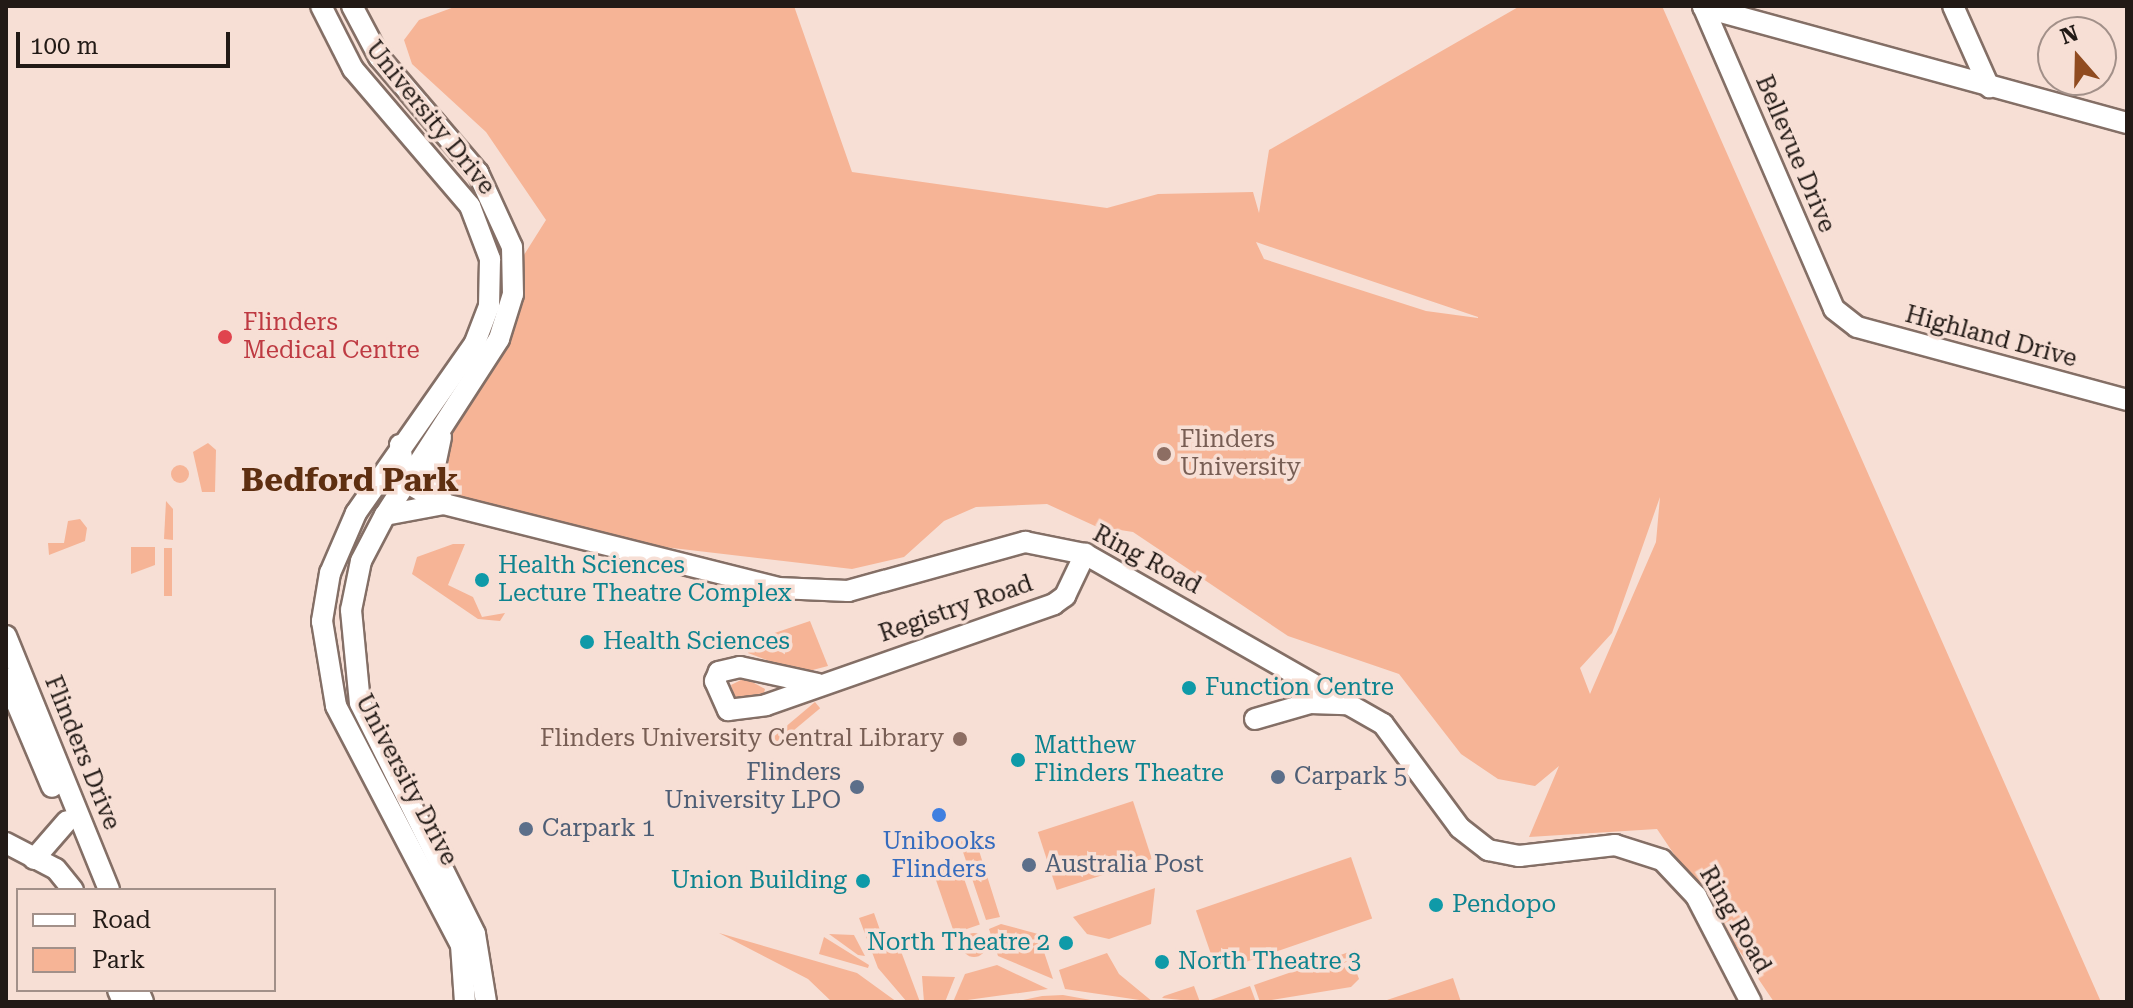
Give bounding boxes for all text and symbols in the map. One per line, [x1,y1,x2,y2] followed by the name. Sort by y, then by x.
[20,16,234,66] scale bar
[2037,16,2117,96] north arrow
[2057,20,2082,50] text: N
[30,32,98,60] text: 100 m
[359,35,501,201] street label: University Drive
[1749,71,1841,237] street label: Bellevue Drive
[1902,300,2080,374] street label: Highland Drive
[243,309,420,365] place label: Flinders Medical Centre
[214,326,236,348] marker: Flinders Medical Centre
[1180,426,1301,482] place label: Flinders University
[1155,445,1173,463] marker: Flinders University
[241,461,459,499] district label: Bedford Park
[1088,519,1206,601] street label: Ring Road
[498,552,791,608] place label: Health Sciences Lecture Theatre Complex
[875,569,1037,649] street label: Registry Road
[473,571,491,589] marker: Health Sciences Lecture Theatre Complex
[603,628,790,656] place label: Health Sciences
[578,633,596,651] marker: Health Sciences
[38,672,126,834] street label: Flinders Drive
[1205,674,1394,702] place label: Function Centre
[1180,679,1198,697] marker: Function Centre
[349,690,463,870] street label: University Drive
[540,725,944,753] place label: Flinders University Central Library
[951,730,969,748] marker: Flinders University Central Library
[1034,732,1224,788] place label: Matthew Flinders Theatre
[1009,751,1027,769] marker: Matthew Flinders Theatre
[664,759,841,815] place label: Flinders University LPO
[1294,763,1407,791] place label: Carpark 5
[1269,768,1287,786] marker: Carpark 5
[848,778,866,796] marker: Flinders University LPO
[930,806,948,824] marker: Unibooks Flinders
[542,815,655,843] place label: Carpark 1
[517,820,535,838] marker: Carpark 1
[882,828,996,884] place label: Unibooks Flinders
[1045,851,1204,879] place label: Australia Post
[1020,856,1038,874] marker: Australia Post
[1693,861,1777,979] street label: Ring Road
[671,867,847,895] place label: Union Building
[854,872,872,890] marker: Union Building
[16,888,276,992] legend
[1452,891,1556,919] place label: Pendopo
[1427,896,1445,914] marker: Pendopo
[92,906,151,934] text: Road
[867,929,1050,957] place label: North Theatre 2
[1057,934,1075,952] marker: North Theatre 2
[92,946,145,974] text: Park
[1178,948,1361,976] place label: North Theatre 3
[1153,953,1171,971] marker: North Theatre 3

